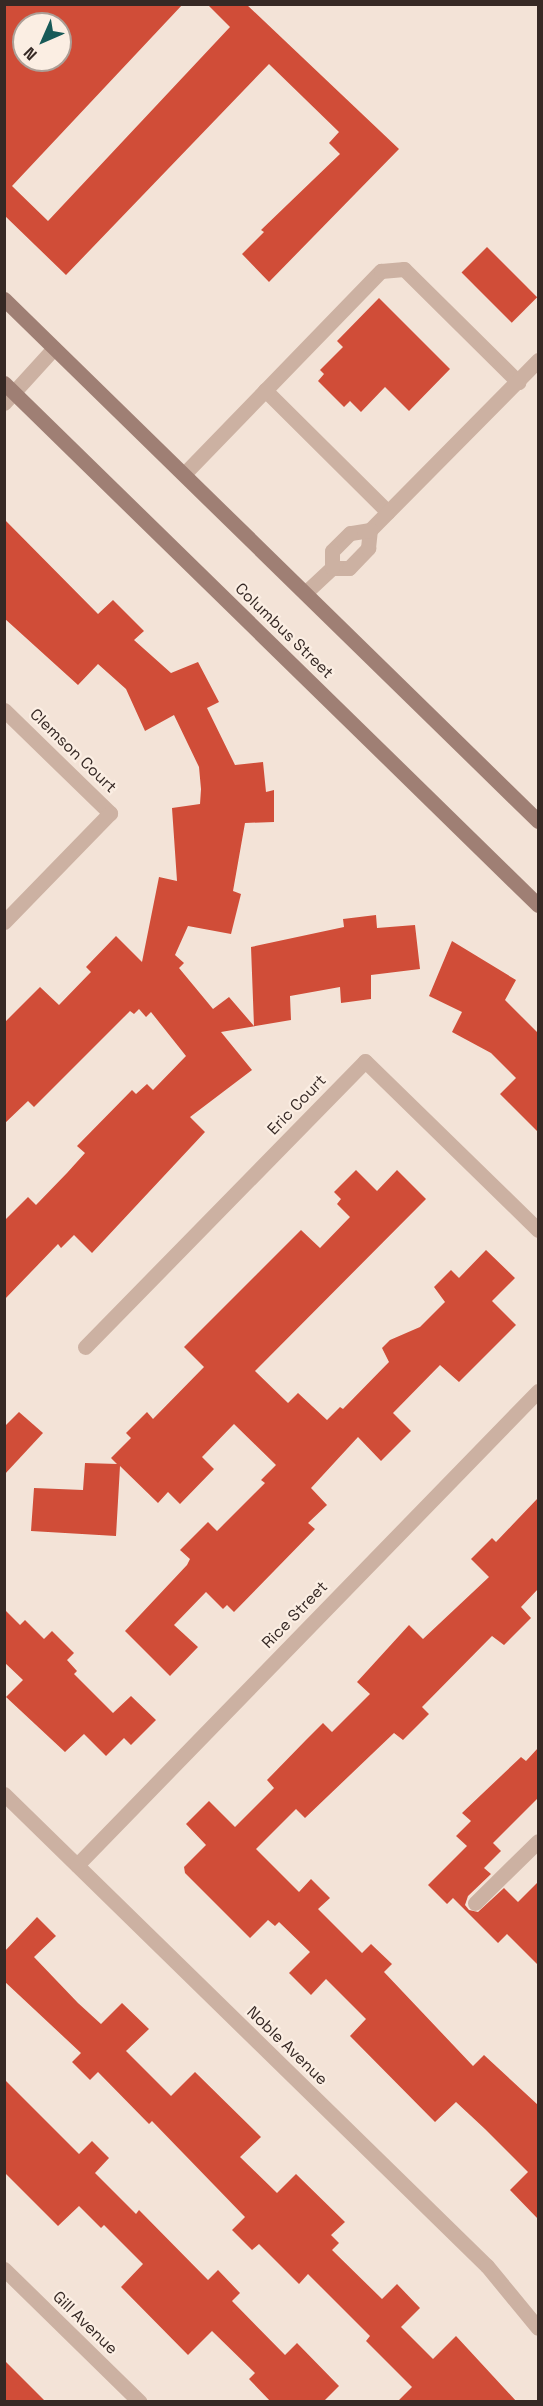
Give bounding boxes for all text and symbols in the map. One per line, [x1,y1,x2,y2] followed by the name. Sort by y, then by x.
[12,12,72,72] north arrow
[19,42,42,65] text: N
[231,579,337,683] street label: Columbus Street
[26,705,120,797] street label: Clemson Court
[264,1071,330,1139] street label: Eric Court
[258,1577,332,1653] street label: Rice Street
[243,2003,331,2089] street label: Noble Avenue
[49,2287,121,2359] street label: Gill Avenue

